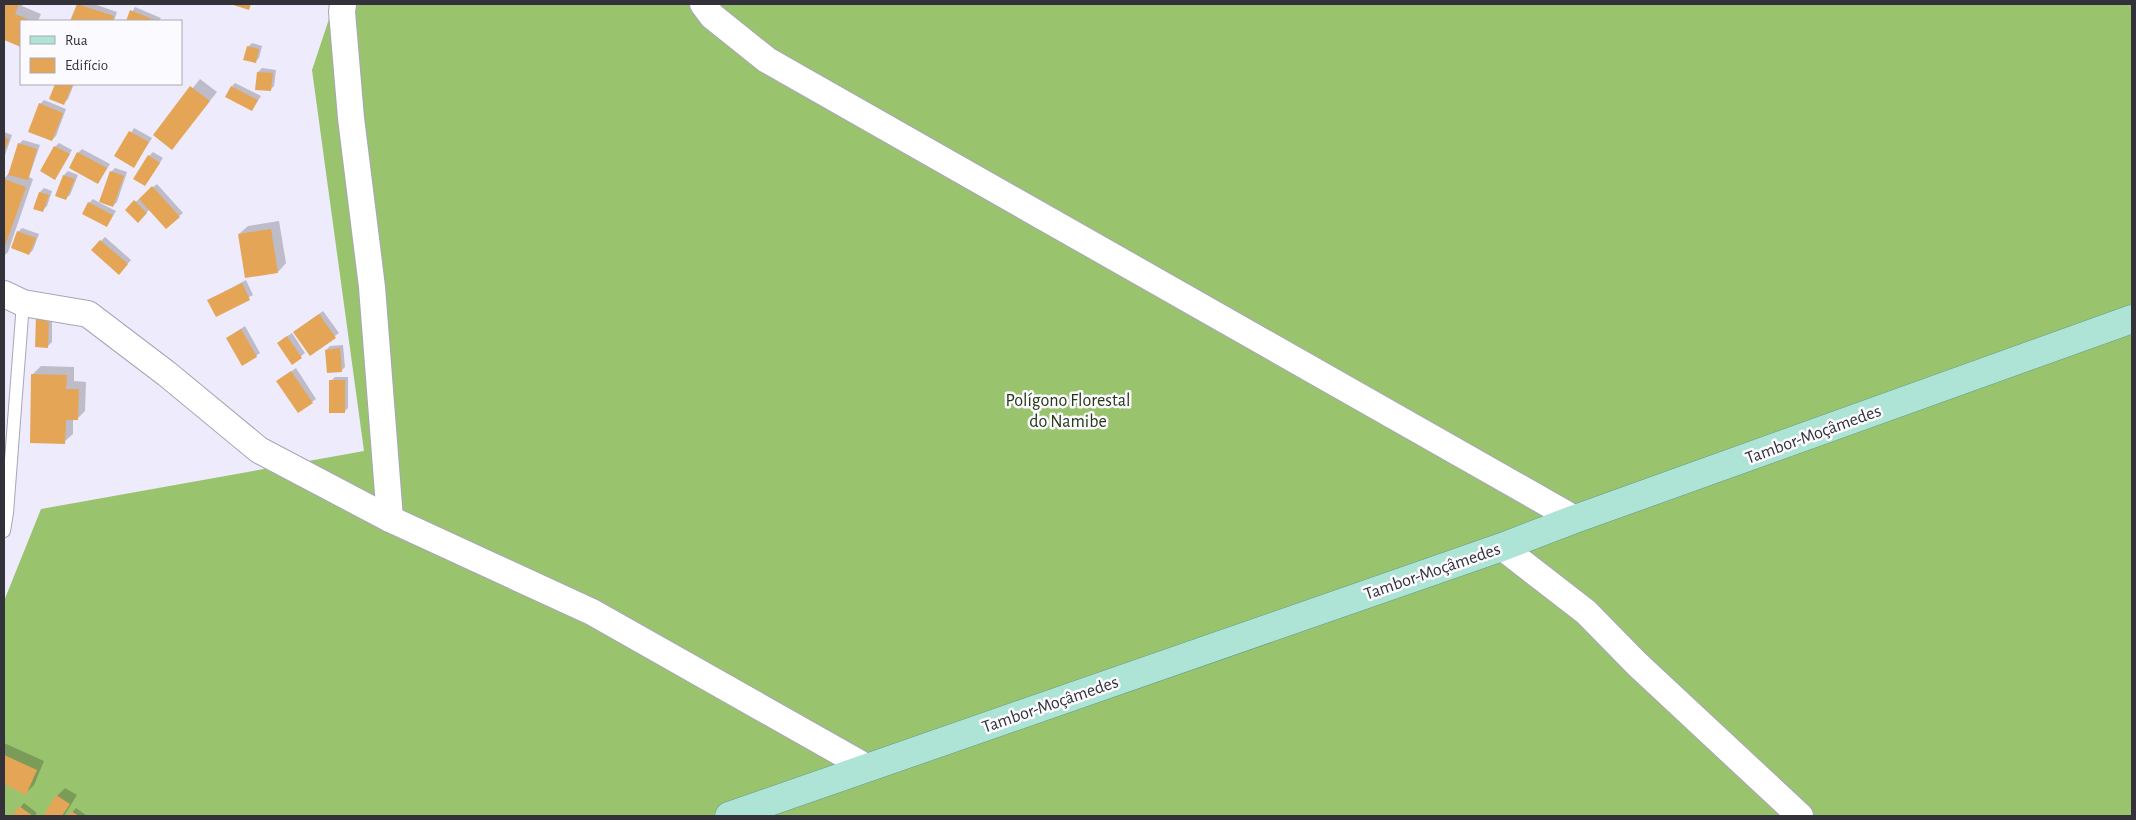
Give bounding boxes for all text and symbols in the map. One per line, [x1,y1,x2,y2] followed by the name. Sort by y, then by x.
[20,20,182,85] legend
[65,33,88,48] text: Rua
[65,58,108,73] text: Edifício
[1006,392,1130,431] park label: Polígono Florestal do Namibe
[1743,402,1884,468] street label: Tambor-Moçâmedes
[1362,540,1503,604] street label: Tambor-Moçâmedes
[980,673,1121,737] street label: Tambor-Moçâmedes

